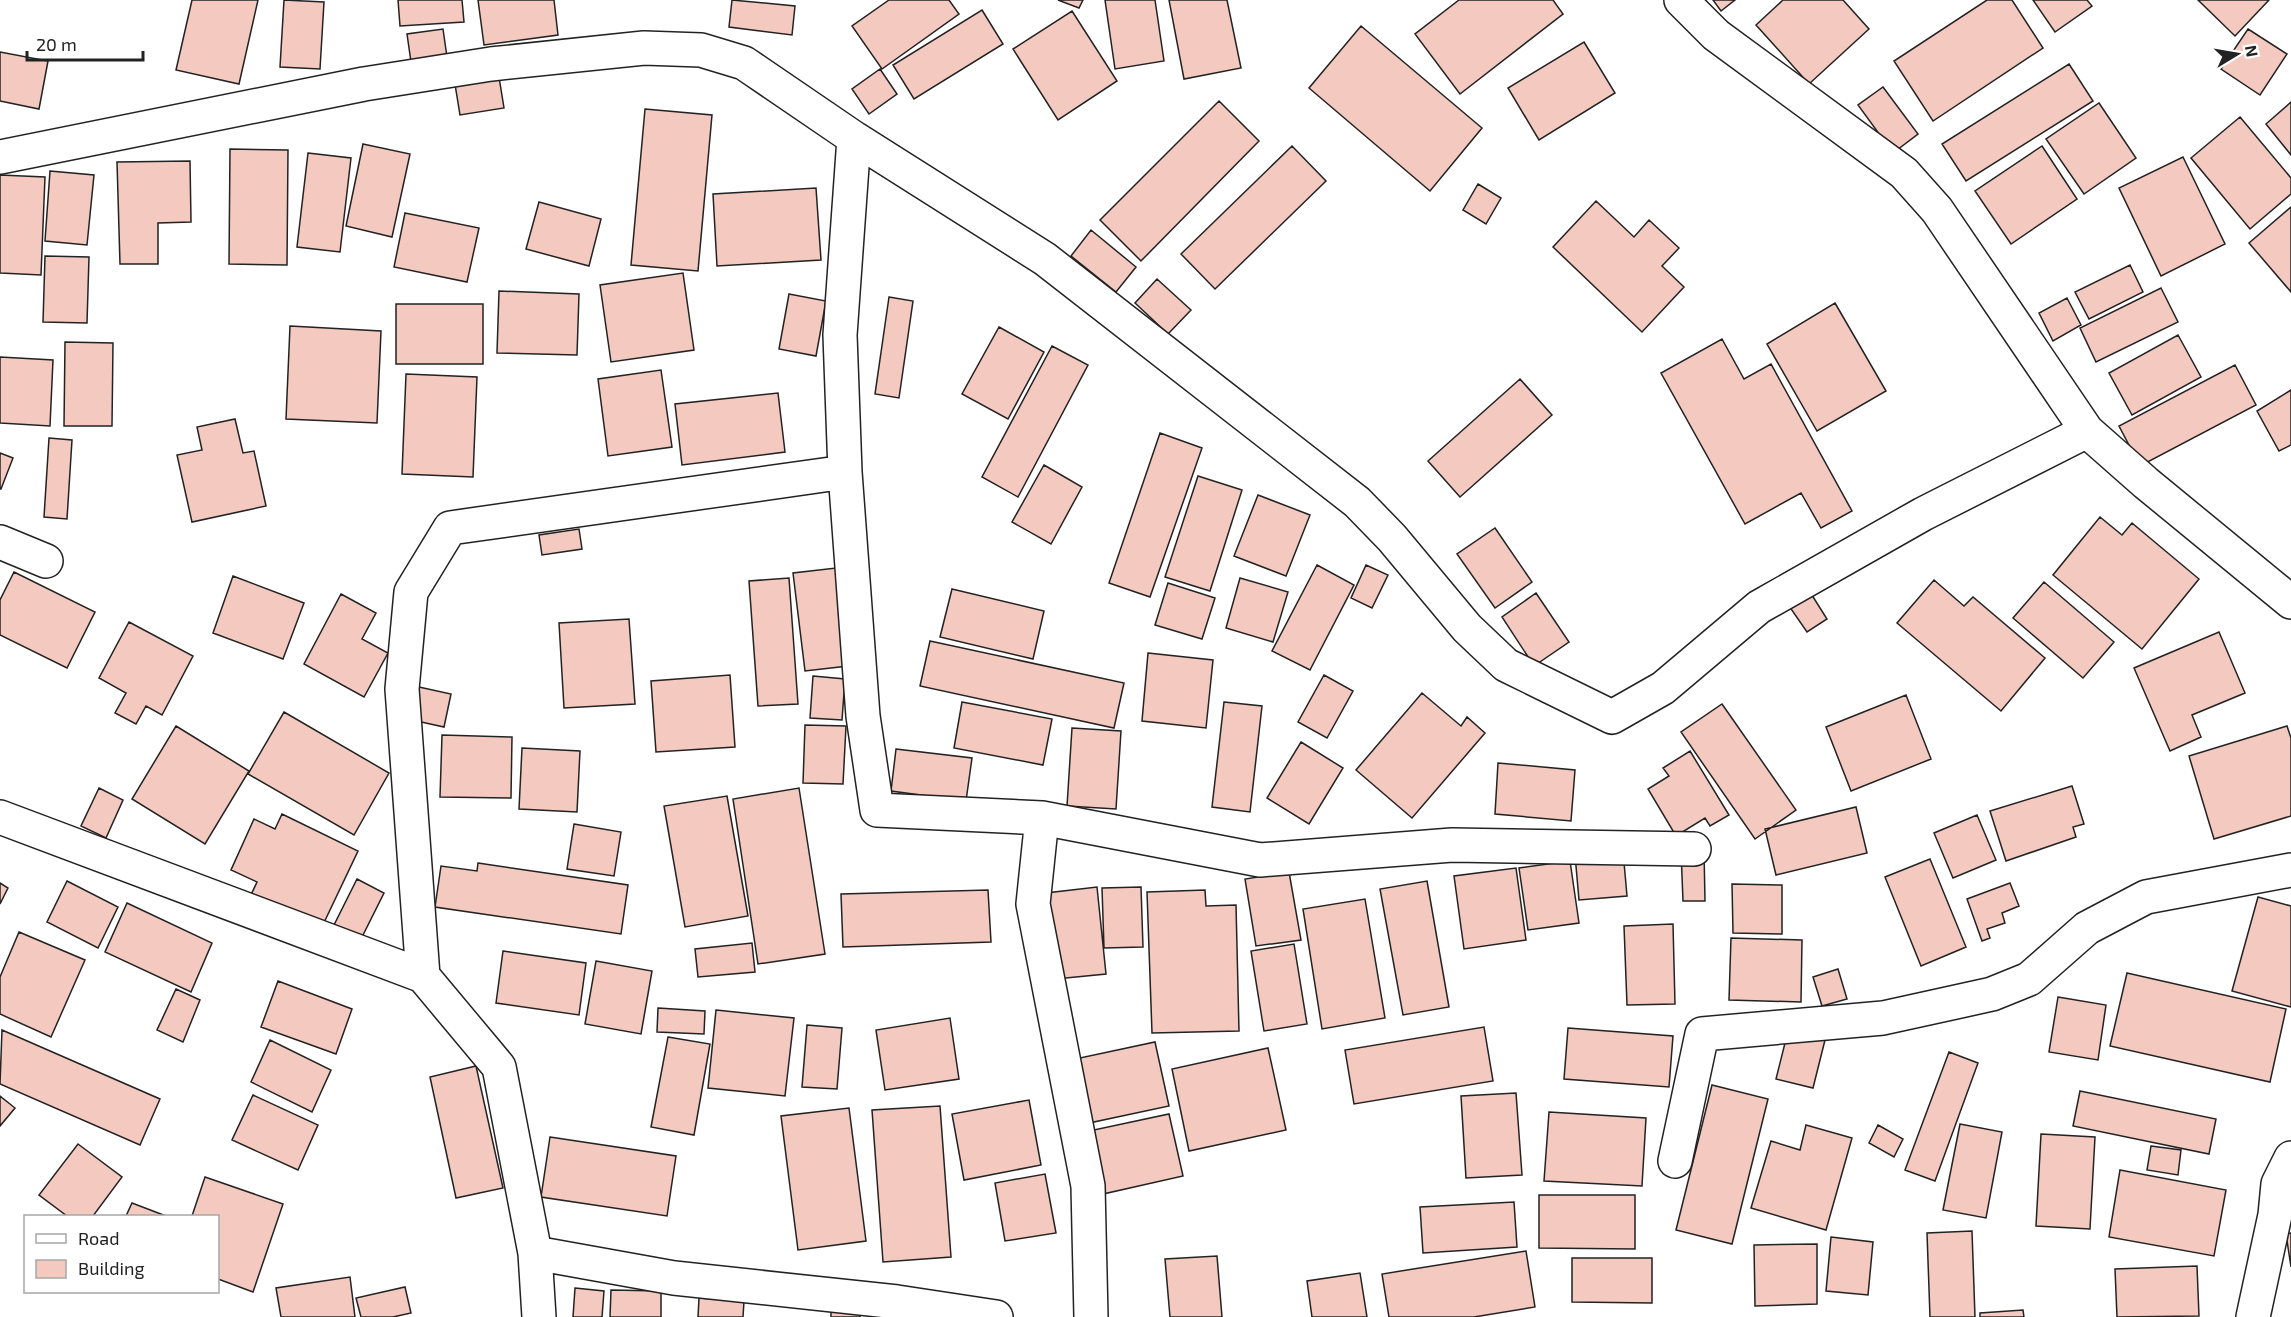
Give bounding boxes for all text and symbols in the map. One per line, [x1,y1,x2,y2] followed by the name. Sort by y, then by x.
[27,24,142,62] scale bar
[2207,24,2267,84] north arrow
[36,33,77,55] text: 20 m
[2242,44,2263,59] text: N
[24,1215,219,1293] legend
[78,1227,119,1249] text: Road
[78,1257,145,1279] text: Building

